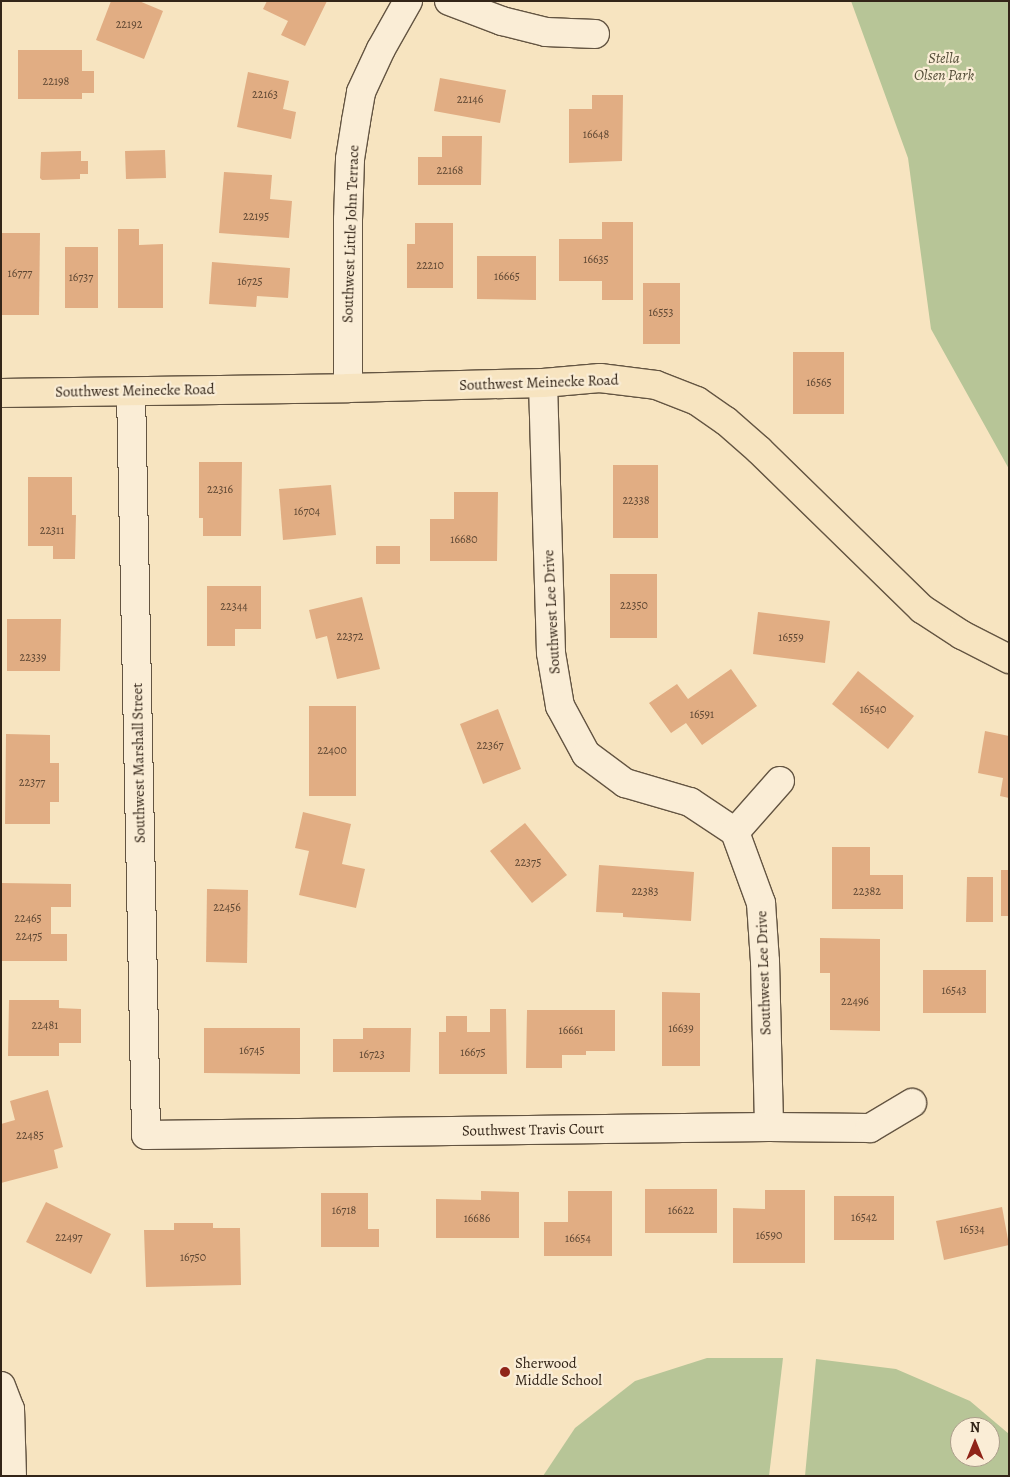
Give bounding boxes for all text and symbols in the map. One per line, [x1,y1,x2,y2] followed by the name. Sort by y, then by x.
[116,18,142,32] house number: 22192
[914,49,974,84] park label: Stella Olsen Park
[43,75,69,89] house number: 22198
[252,88,278,102] house number: 22163
[457,93,483,107] house number: 22146
[583,128,609,142] house number: 16648
[339,145,363,323] street label: Southwest Little John Terrace
[437,164,463,178] house number: 22168
[243,210,269,224] house number: 22195
[583,253,609,267] house number: 16635
[416,259,444,273] house number: 22210
[8,267,32,281] house number: 16777
[494,270,520,284] house number: 16665
[69,271,93,285] house number: 16737
[237,275,263,289] house number: 16725
[649,306,673,320] house number: 16553
[459,371,619,395] street label: Southwest Meinecke Road
[806,376,832,390] house number: 16565
[55,381,215,401] street label: Southwest Meinecke Road
[207,483,233,497] house number: 22316
[622,494,650,508] house number: 22338
[294,505,320,519] house number: 16704
[40,524,64,538] house number: 22311
[450,533,478,547] house number: 16680
[540,549,564,675] street label: Southwest Lee Drive
[620,599,648,613] house number: 22350
[220,600,248,614] house number: 22344
[336,630,364,644] house number: 22372
[778,631,804,645] house number: 16559
[20,651,46,665] house number: 22339
[129,683,149,843] street label: Southwest Marshall Street
[860,703,886,717] house number: 16540
[690,708,714,722] house number: 16591
[477,739,503,753] house number: 22367
[317,744,347,758] house number: 22400
[19,776,45,790] house number: 22377
[515,856,541,870] house number: 22375
[631,885,659,899] house number: 22383
[853,885,881,899] house number: 22382
[213,901,241,915] house number: 22456
[753,910,775,1036] street label: Southwest Lee Drive
[14,912,42,926] house number: 22465
[15,930,43,944] house number: 22475
[941,984,967,998] house number: 16543
[841,995,869,1009] house number: 22496
[32,1019,58,1033] house number: 22481
[668,1022,694,1036] house number: 16639
[559,1024,583,1038] house number: 16661
[239,1044,265,1058] house number: 16745
[460,1046,486,1060] house number: 16675
[359,1048,385,1062] house number: 16723
[462,1120,604,1140] street label: Southwest Travis Court
[16,1129,44,1143] house number: 22485
[332,1204,356,1218] house number: 16718
[668,1204,694,1218] house number: 16622
[851,1211,877,1225] house number: 16542
[464,1212,490,1226] house number: 16686
[959,1223,985,1237] house number: 16534
[756,1229,782,1243] house number: 16590
[55,1231,83,1245] house number: 22497
[565,1232,591,1246] house number: 16654
[180,1251,206,1265] house number: 16750
[515,1354,602,1389] place label: Sherwood Middle School
[499,1366,511,1378] marker: Sherwood Middle School
[950,1417,1000,1467] north arrow
[970,1418,980,1437] text: N

